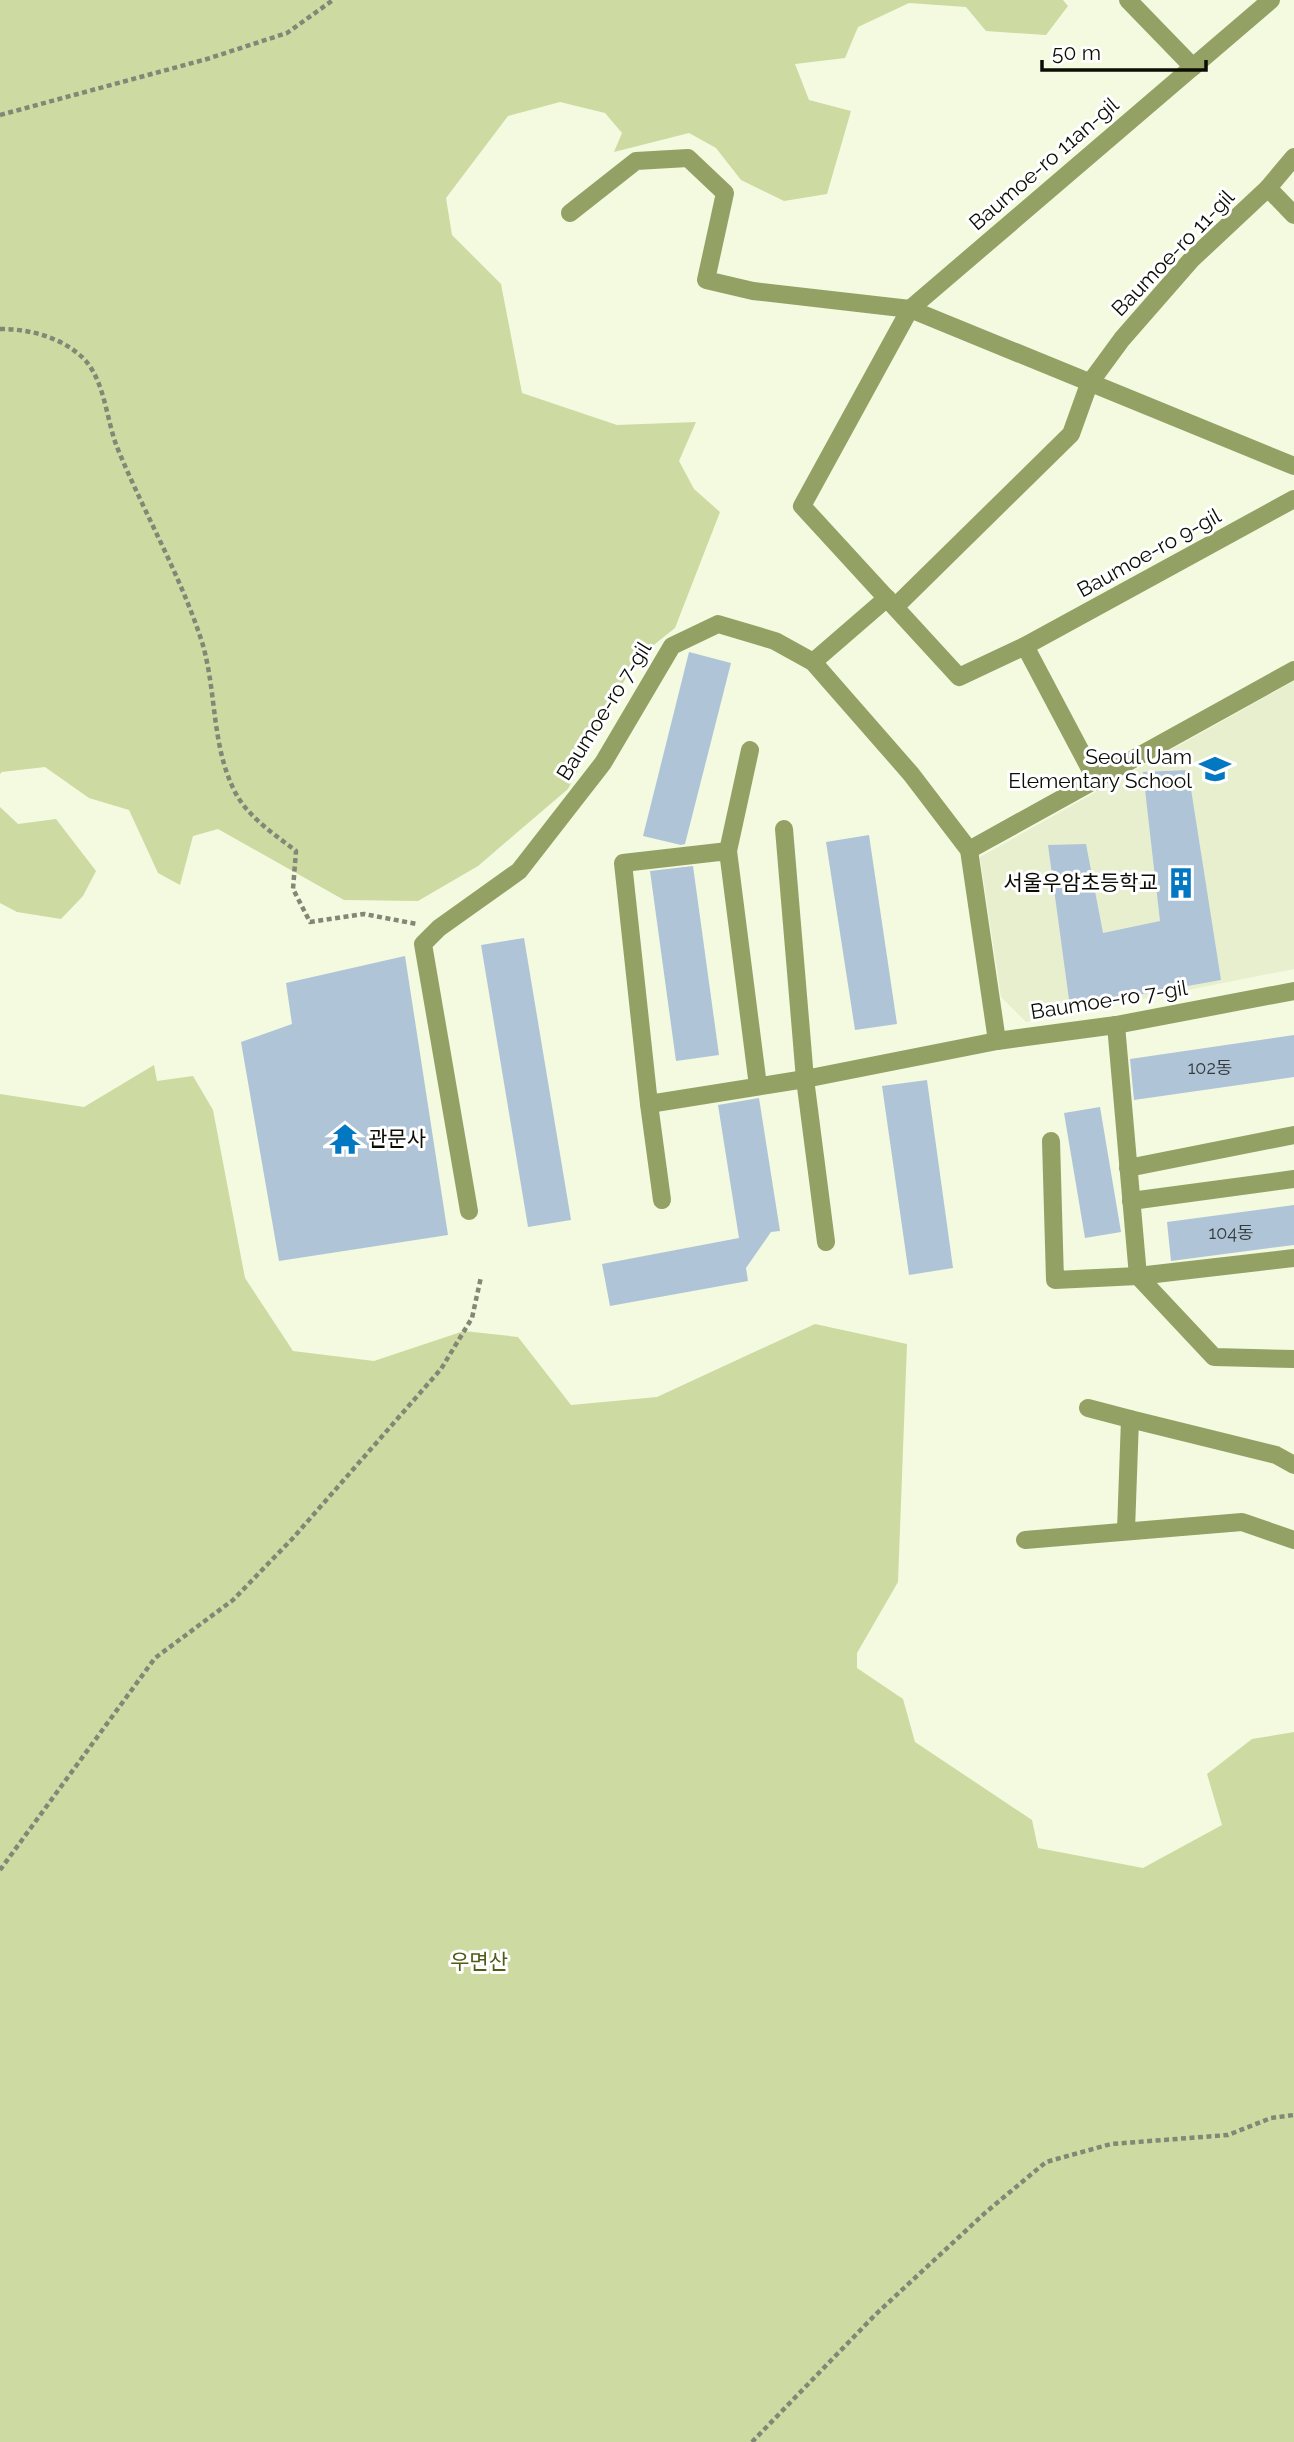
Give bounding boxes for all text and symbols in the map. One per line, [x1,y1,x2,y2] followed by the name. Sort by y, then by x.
[1042,28,1206,72] scale bar
[1052,40,1101,65] text: 50 m
[964,92,1124,235] street label: Baumoe-ro 11an-gil
[1106,184,1239,321] street label: Baumoe-ro 11-gil
[1073,503,1225,602] street label: Baumoe-ro 9-gil
[551,637,656,785] street label: Baumoe-ro 7-gil
[1008,744,1192,793] place label: Seoul Uam Elementary School
[1198,752,1232,786] school or university icon: Seoul Uam Elementary School
[1164,866,1198,900] building icon: 서울우암초등학교
[1003,870,1158,895] place label: 서울우암초등학교
[1029,975,1189,1024] street label: Baumoe-ro 7-gil
[1188,1057,1232,1078] house number: 102동
[328,1122,362,1156] temple icon: 관문사
[368,1126,426,1151] place label: 관문사
[1208,1222,1254,1243] house number: 104동
[450,1949,508,1974] park label: 우면산

